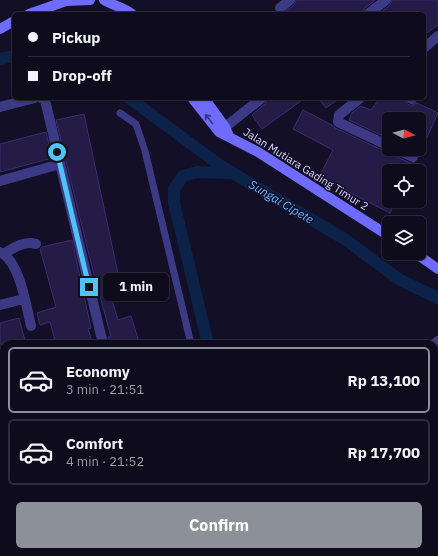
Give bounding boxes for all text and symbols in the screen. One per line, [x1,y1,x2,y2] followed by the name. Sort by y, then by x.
[52,28,100,47] text: Pickup
[52,66,112,85] text: Drop-off
[382,112,426,156] north arrow
[382,112,426,260] map controls
[205,114,213,125] one-way arrow
[241,125,371,213] street label: Jalan Mutiara Gading Timur 2
[48,143,66,161] route start
[382,164,426,208] button: locate
[246,176,316,227] water label: Sungai Cipete
[382,216,426,260] button: layers
[103,273,169,301] callout: 1 min
[80,278,98,296] route end
[119,278,153,295] text: 1 min
[18,362,54,398] icon: car
[66,362,130,381] text: Economy
[348,371,420,390] text: Rp 13,100
[66,381,144,398] text: 3 min · 21:51
[18,434,54,470] icon: car
[66,434,123,453] text: Comfort
[348,443,420,462] text: Rp 17,700
[66,453,144,470] text: 4 min · 21:52
[16,502,422,548] button: Confirm

